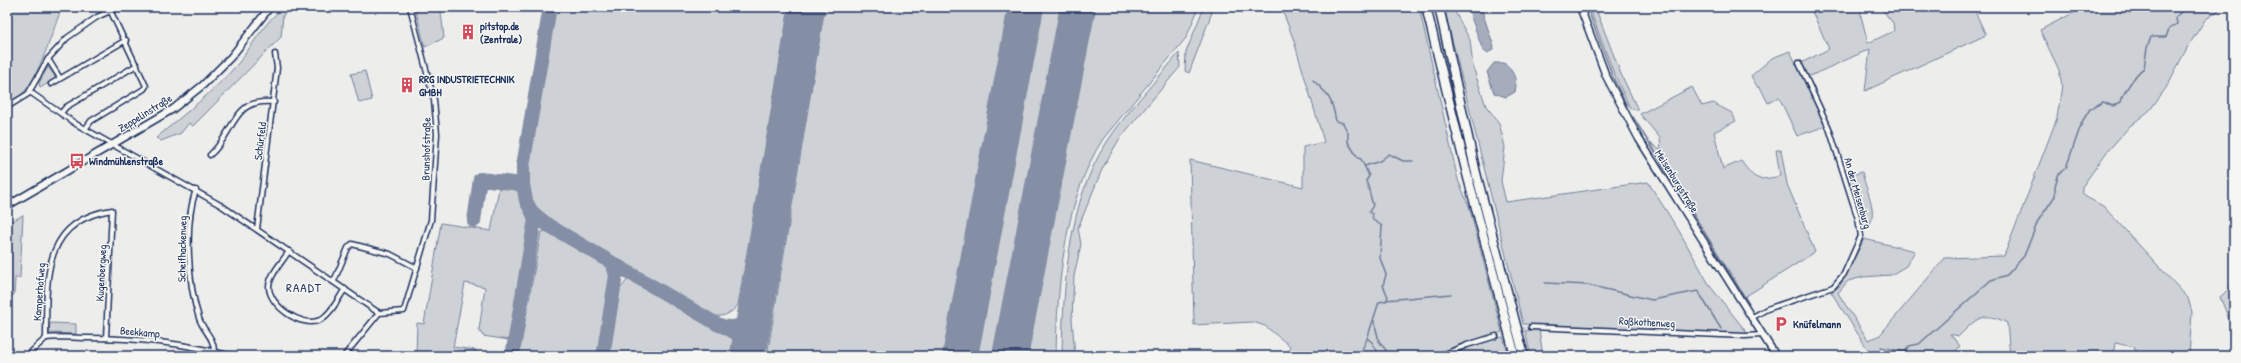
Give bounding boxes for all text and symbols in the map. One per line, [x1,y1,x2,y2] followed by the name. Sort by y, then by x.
[480,19,522,46] place label: pitstop.de (Zentrale)
[459,23,477,41] building icon: pitstop.de (Zentrale)
[419,72,515,99] place label: RRG INDUSTRIETECHNIK GMBH
[398,76,416,94] building icon: RRG INDUSTRIETECHNIK GMBH
[115,91,175,135] street label: Zeppelinstraße
[418,117,434,181] street label: Brunshofstraße
[251,121,269,161] street label: Schürfeld
[1652,147,1702,216] street label: Meisenburgstraße
[68,152,86,170] bus stop icon: Windmühlenstraße
[89,154,164,169] place label: Windmühlenstraße
[1841,156,1875,230] street label: An der Meisenburg
[174,216,190,282] street label: Scheifhackenweg
[93,244,109,302] street label: Kugenbergweg
[30,262,48,322] street label: Kamperhofweg
[286,278,322,296] district label: RAADT
[1618,314,1676,330] street label: Roßkothenweg
[1772,315,1790,333] parking icon: Knüfelmann
[1793,317,1841,331] place label: Knüfelmann
[119,323,161,341] street label: Beekkamp

